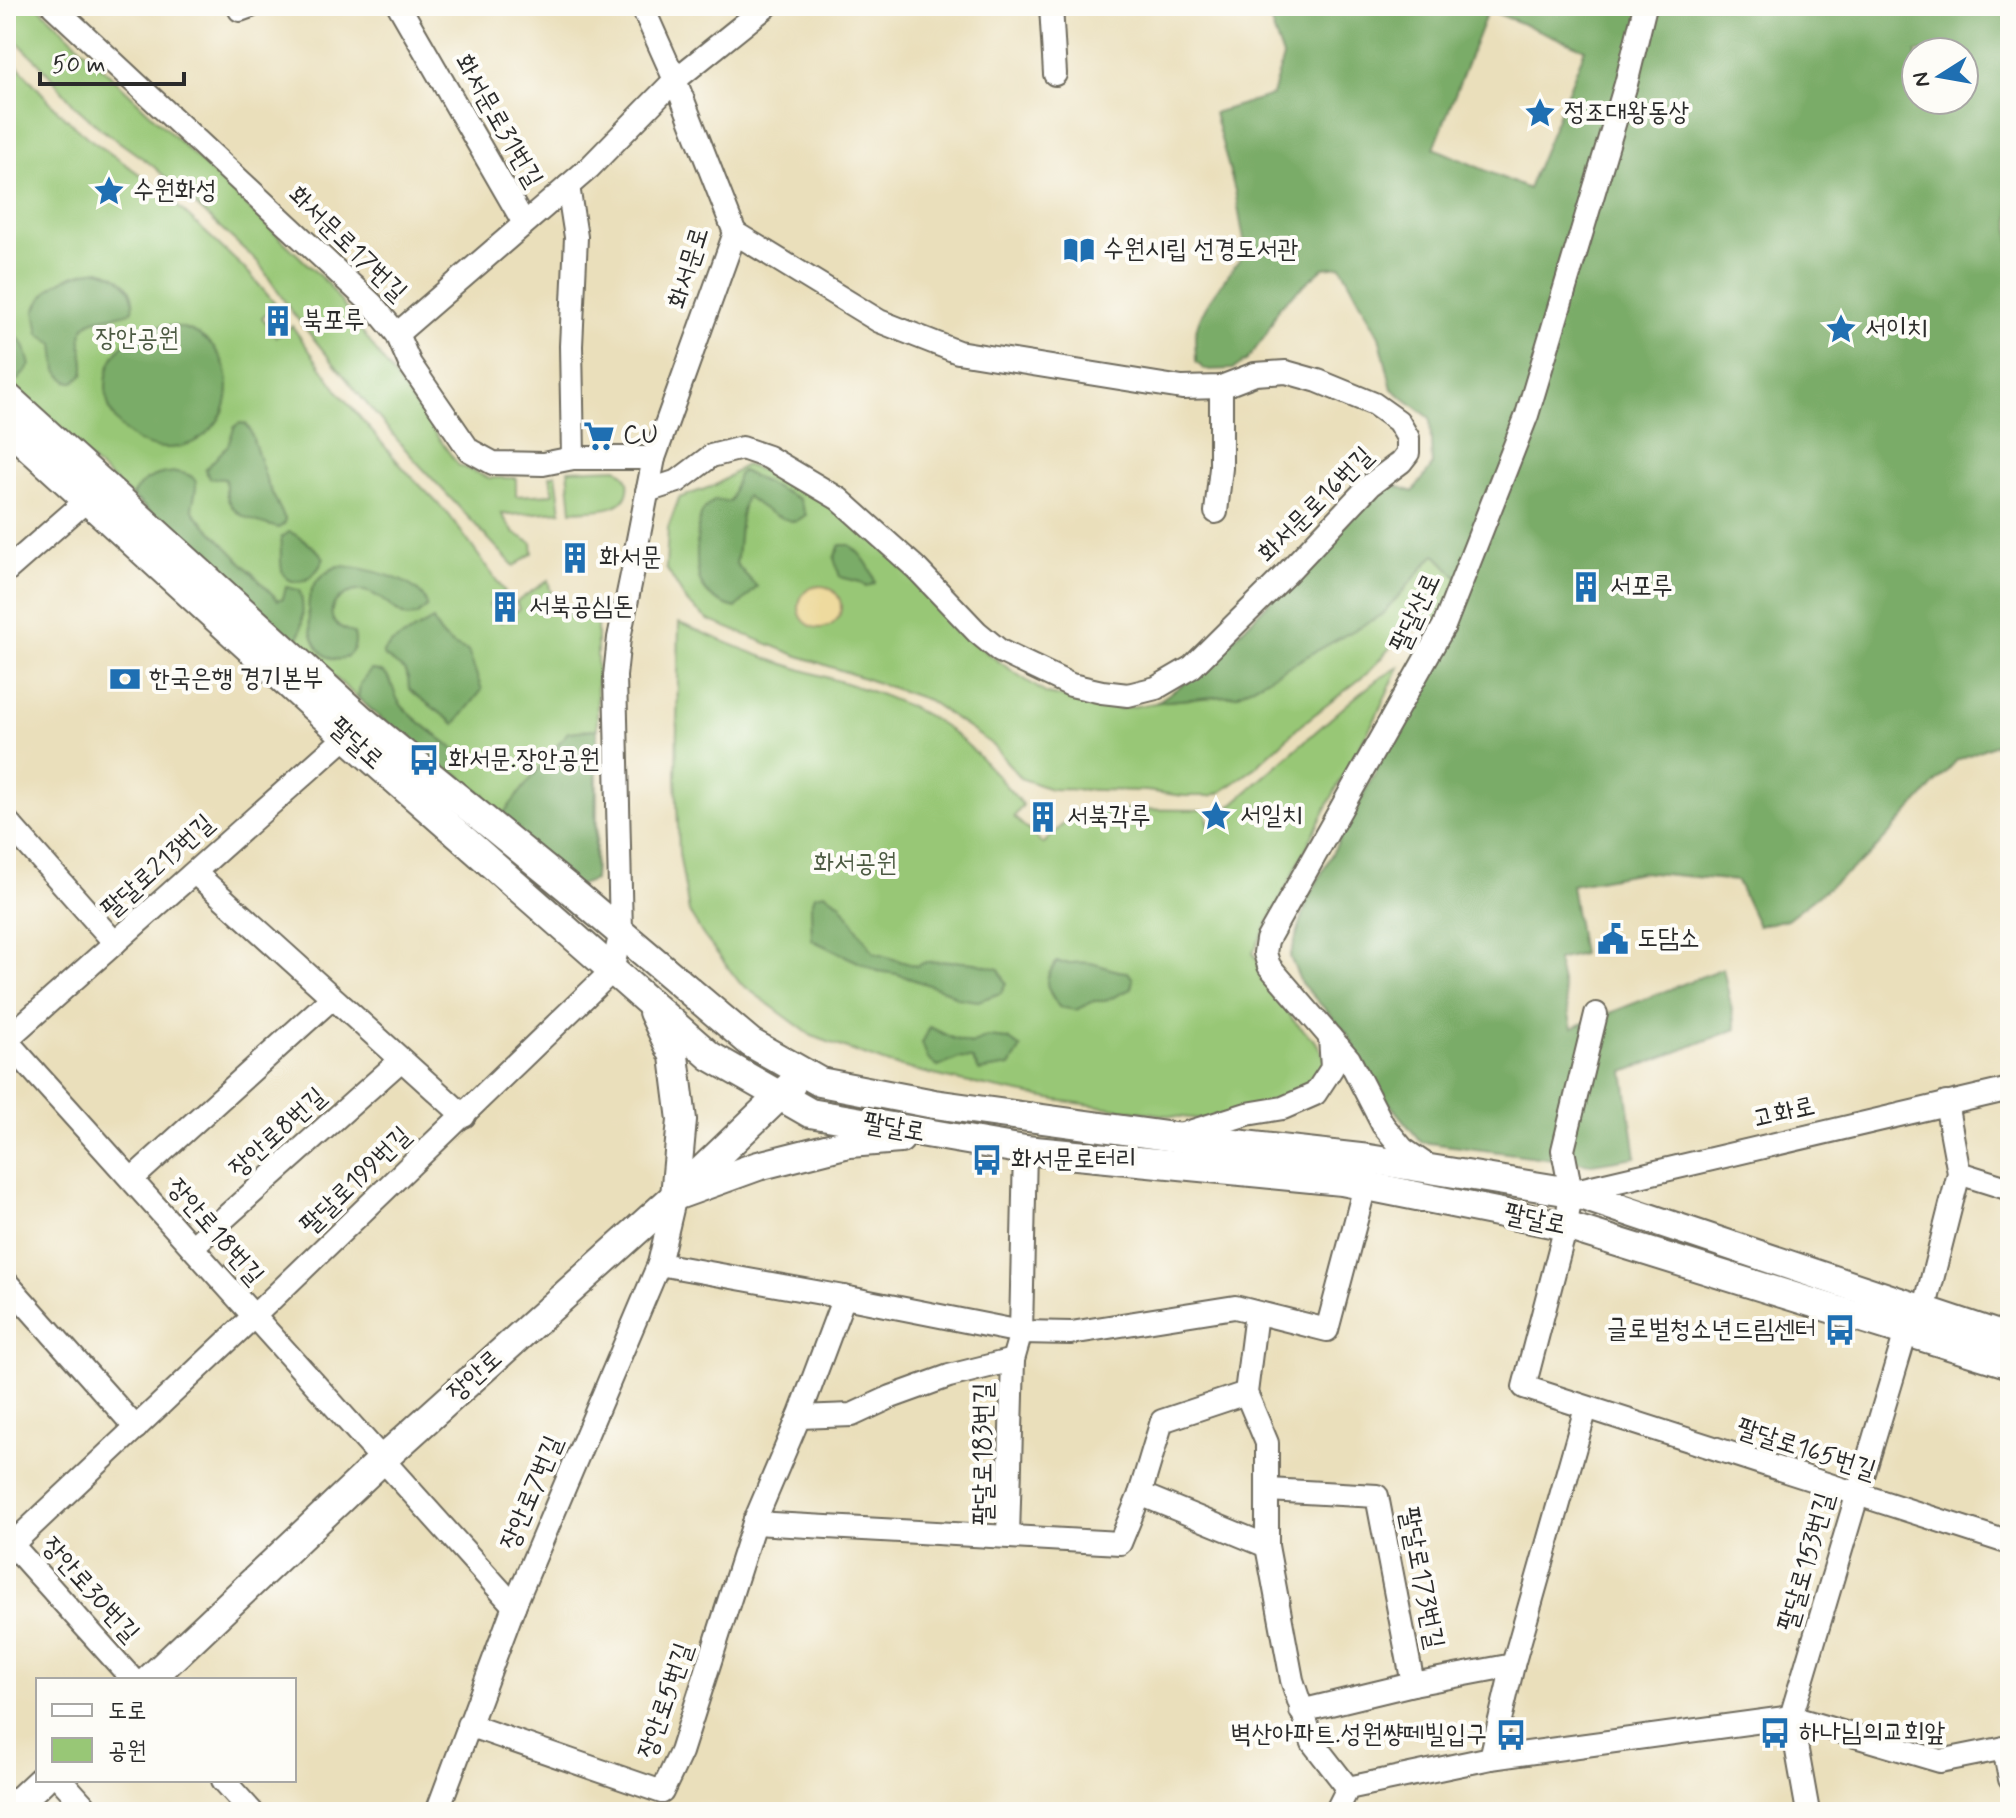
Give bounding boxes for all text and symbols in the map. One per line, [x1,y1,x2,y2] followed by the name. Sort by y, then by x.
[40,36,184,86] scale bar
[1900,36,1980,116] north arrow
[446,48,550,194] street label: 화서문로31번길
[52,50,106,81] text: 50 m
[1907,70,1937,89] text: N
[1523,96,1557,130] place icon: 정조대왕동상
[1564,96,1690,130] place label: 정조대왕동상
[92,174,126,208] place icon: 수원화성
[133,174,217,208] place label: 수원화성
[280,179,414,309] street label: 화서문로17번길
[661,223,717,313] street label: 화서문로
[1062,233,1096,267] library icon: 수원시립 선경도서관
[1103,233,1298,267] place label: 수원시립 선경도서관
[261,304,295,338] building icon: 북포루
[302,304,365,338] place label: 북포루
[1824,312,1858,346] place icon: 서이치
[1865,312,1928,346] place label: 서이치
[95,322,179,356] park label: 장안공원
[582,419,616,453] supermarket icon: CU
[623,419,658,453] place label: CU
[1251,440,1381,570] street label: 화서문로16번길
[558,541,592,575] building icon: 화서문
[599,541,662,575] place label: 화서문
[1383,568,1449,658] street label: 팔달산로
[1569,570,1603,604] building icon: 서포루
[1610,570,1673,604] place label: 서포루
[488,590,522,624] building icon: 서북공심돈
[529,590,634,624] place label: 서북공심돈
[108,662,142,696] bank icon: 한국은행 경기본부
[149,662,323,696] place label: 한국은행 경기본부
[321,710,391,778] street label: 팔달로
[407,743,441,777] bus stop icon: 화서문.장안공원
[448,743,600,777] place label: 화서문.장안공원
[1199,799,1233,833] place icon: 서일치
[1240,799,1303,833] place label: 서일치
[1026,800,1060,834] building icon: 서북각루
[1067,800,1151,834] place label: 서북각루
[94,807,222,927] street label: 팔달로213번길
[813,847,897,881] park label: 화서공원
[1596,922,1630,956] public building icon: 도담소
[1637,922,1700,956] place label: 도담소
[222,1080,334,1186] street label: 장안로8번길
[1750,1089,1818,1137] street label: 고화로
[860,1106,928,1150] street label: 팔달로
[293,1119,419,1242] street label: 팔달로199번길
[970,1143,1004,1177] bus stop icon: 화서문로터리
[1011,1143,1137,1177] place label: 화서문로터리
[159,1171,271,1293] street label: 장안로18번길
[1501,1197,1569,1243] street label: 팔달로
[1607,1313,1816,1347] place label: 글로벌청소년드림센터
[1823,1313,1857,1347] bus stop icon: 글로벌청소년드림센터
[440,1342,510,1410] street label: 장안로
[967,1383,1001,1525] street label: 팔달로183번길
[1732,1411,1880,1489] street label: 팔달로165번길
[493,1431,571,1555] street label: 장안로7번길
[1771,1489,1843,1635] street label: 팔달로153번길
[1391,1504,1451,1652] street label: 팔달로173번길
[34,1530,146,1650] street label: 장안로30번길
[630,1639,702,1763] street label: 장안로5번길
[36,1678,296,1782] legend
[108,1696,147,1727] text: 도로
[1758,1716,1792,1750] bus stop icon: 하나님의교회앞
[1799,1716,1946,1750] place label: 하나님의교회앞
[1231,1718,1487,1752] place label: 벽산아파트.성원썅떼빌입구
[1494,1718,1528,1752] bus stop icon: 벽산아파트.성원썅떼빌입구
[108,1736,147,1767] text: 공원

